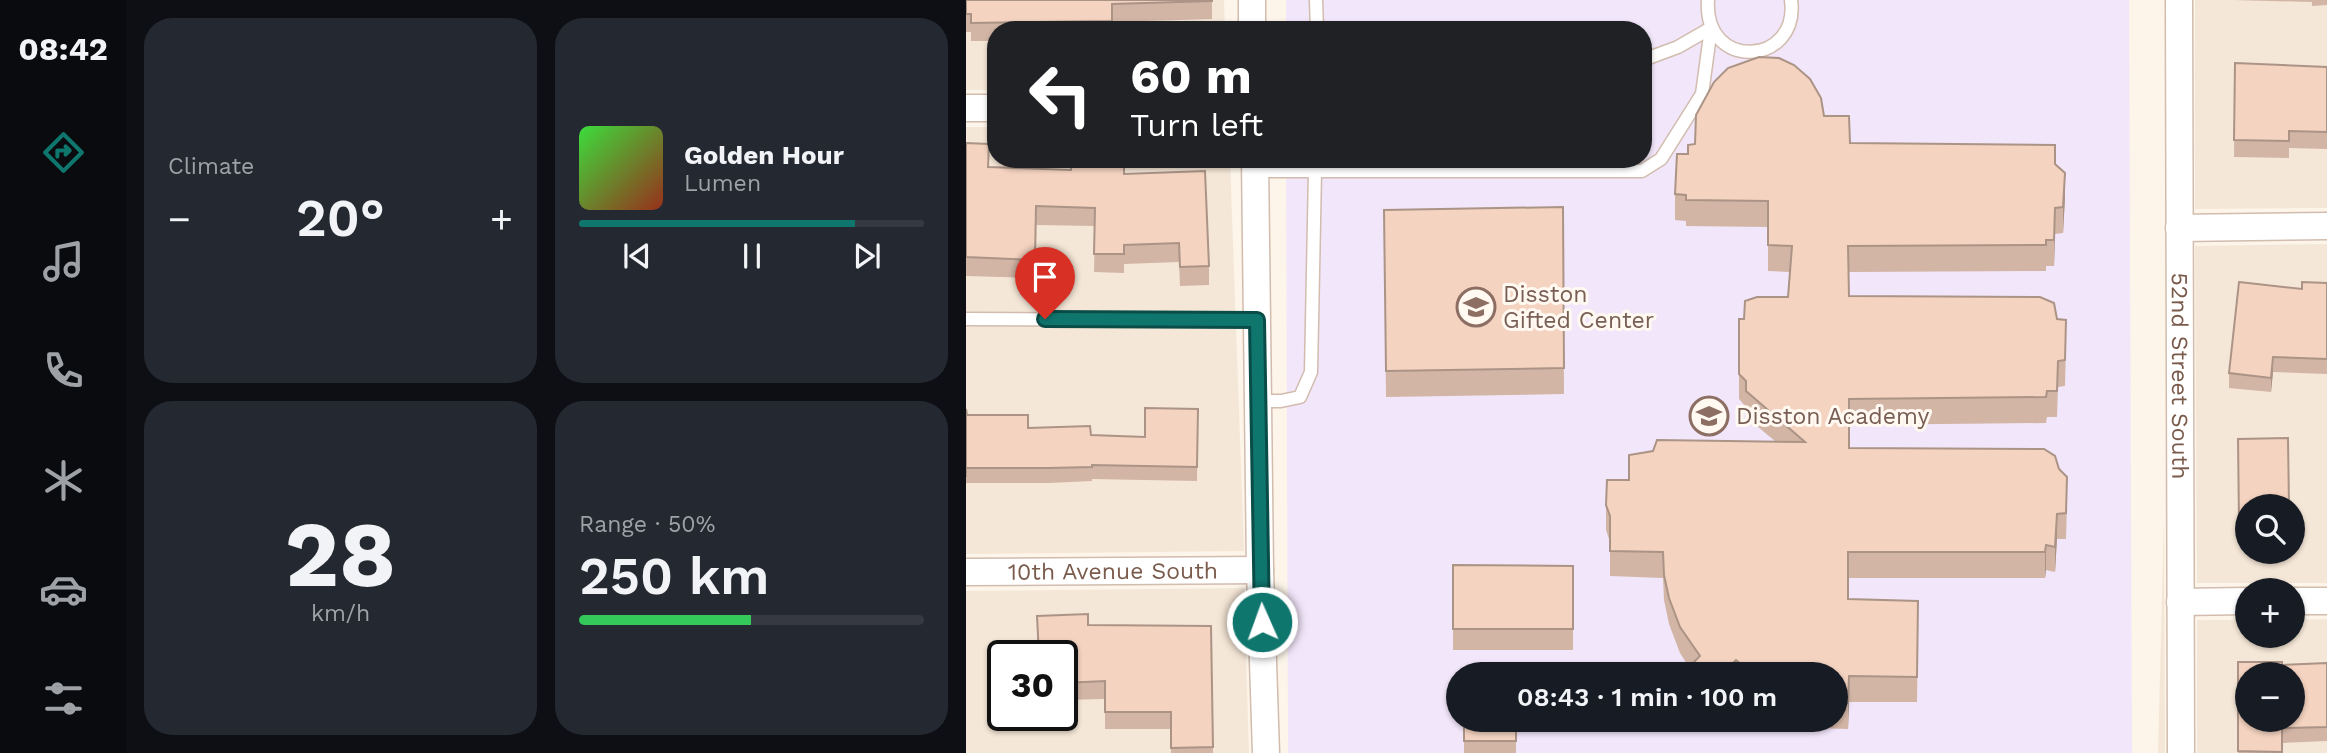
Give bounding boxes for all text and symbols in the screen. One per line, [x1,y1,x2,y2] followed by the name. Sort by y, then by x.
[18,30,108,68] text: 08:42
[1130,47,1252,105] text: 60 m
[1015,49,1106,140] icon: left
[1130,106,1263,144] text: Turn left
[39,128,88,177] icon: directions
[684,140,844,170] text: Golden Hour
[168,153,254,180] text: Climate
[684,170,761,197] text: Lumen
[296,188,385,249] text: 20°
[168,197,191,241] text: −
[490,197,513,241] text: +
[39,237,88,286] icon: music
[618,237,656,275] icon: previous
[733,237,771,275] icon: pause
[848,237,886,275] icon: next
[1015,247,1075,319] pin
[1026,258,1064,296] icon: arrive
[2166,272,2193,480] street label: 52nd Street South
[1503,281,1654,334] place label: Disston Gifted Center
[1455,286,1497,328] school or university icon: Disston Gifted Center
[39,346,88,395] icon: phone
[1688,395,1730,437] school or university icon: Disston Academy
[1736,403,1930,430] place label: Disston Academy
[39,456,88,505] icon: climate
[2235,494,2305,732] map controls
[2235,494,2305,564] button: search
[285,501,396,608] text: 28
[579,511,715,538] text: Range · 50%
[579,546,769,607] text: 250 km
[1008,557,1218,586] street label: 10th Avenue South
[39,565,88,614] icon: car
[2235,578,2305,648] button: +
[1225,585,1299,659] position arrow
[311,600,370,627] text: km/h
[987,640,1078,731] speed limit sign: 30
[2235,662,2305,732] button: −
[39,674,88,723] icon: filters
[1517,682,1777,712] text: 08:43 · 1 min · 100 m

